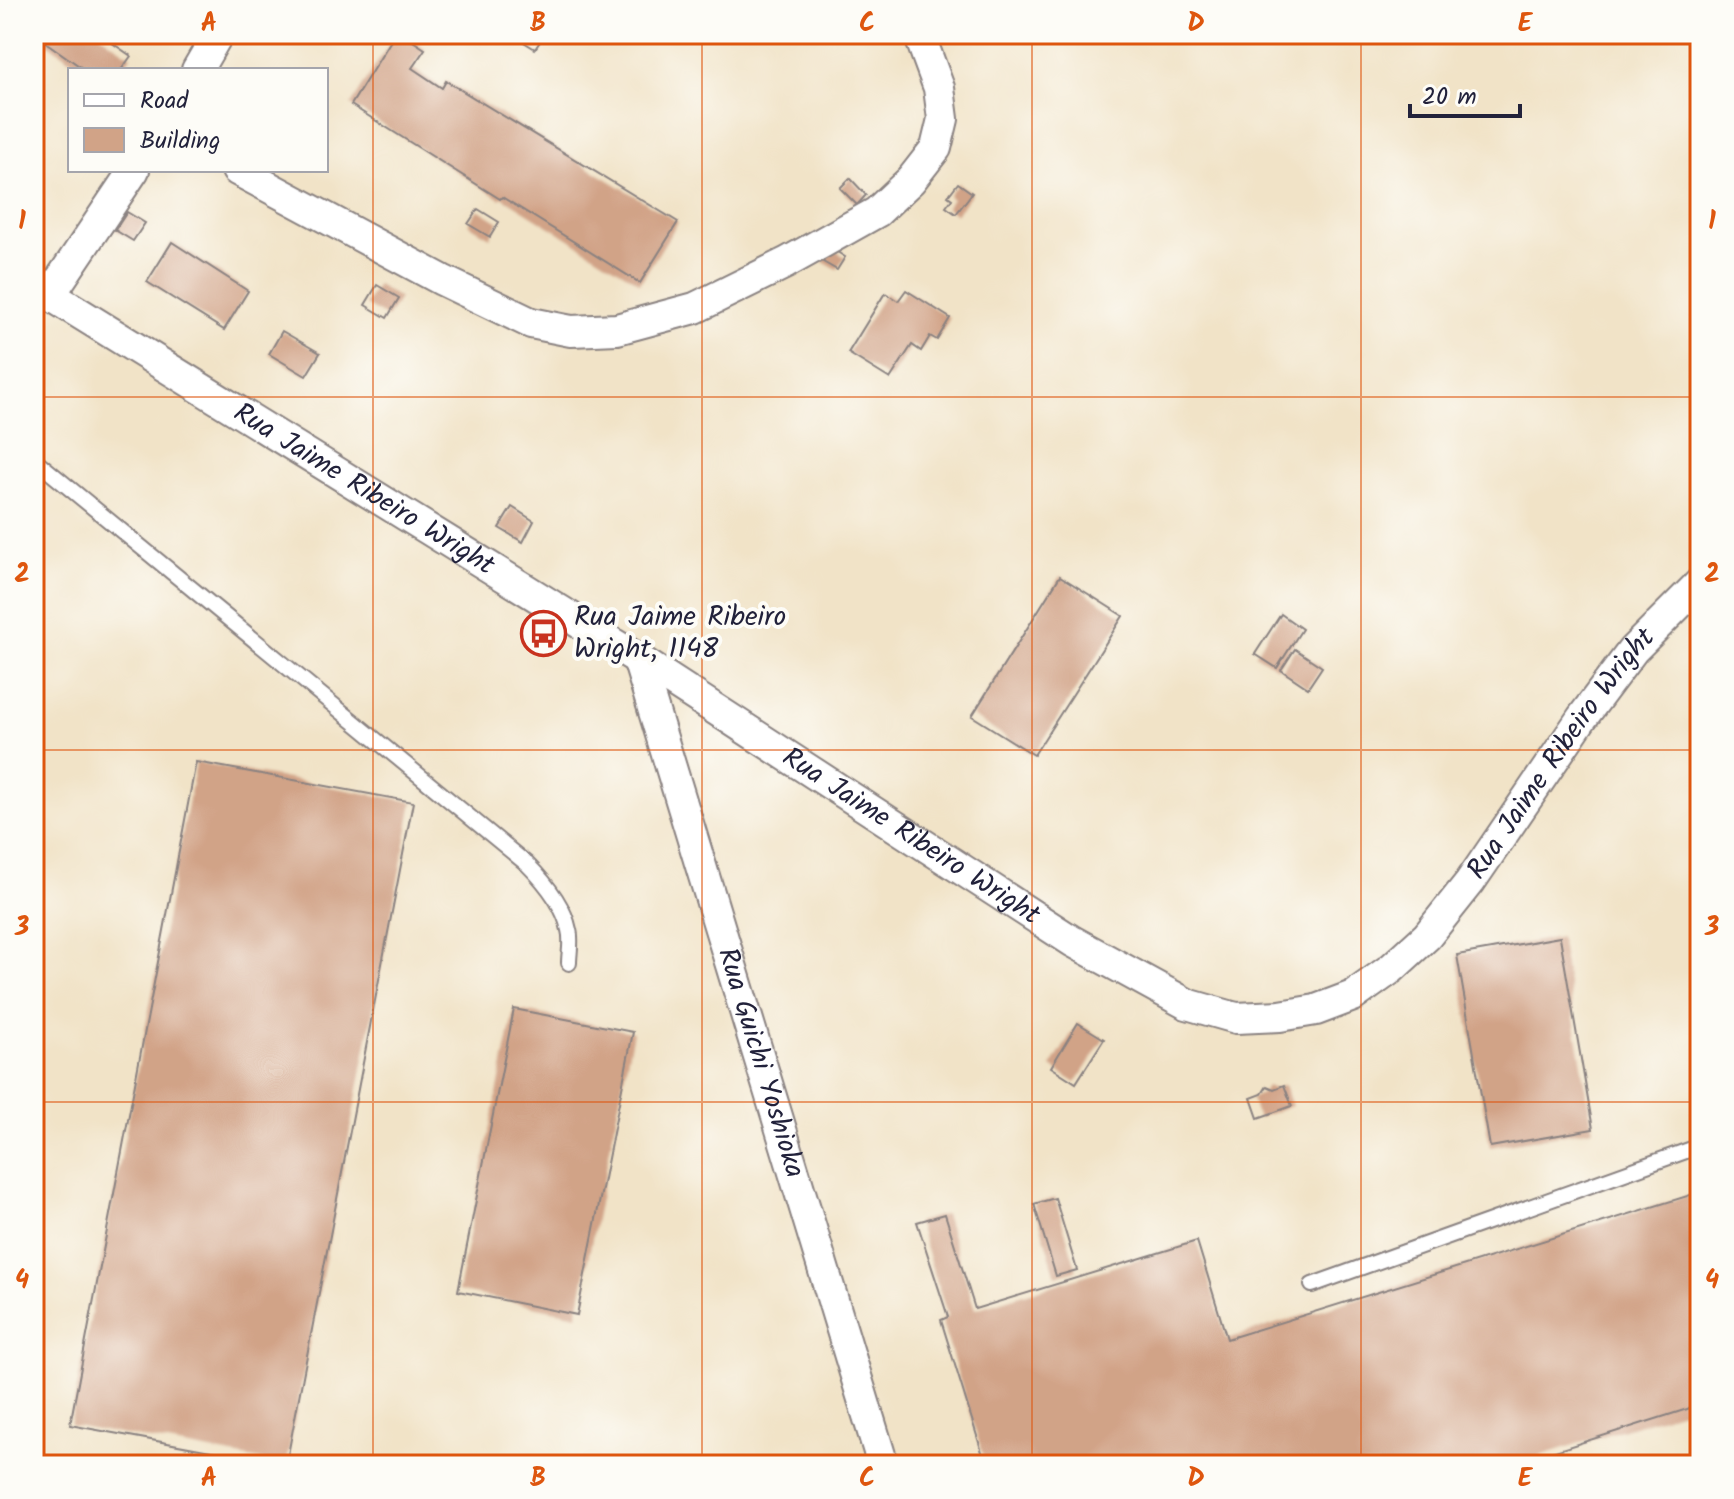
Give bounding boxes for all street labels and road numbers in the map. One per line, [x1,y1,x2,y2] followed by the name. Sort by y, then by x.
[224,391,504,588] street label: Rua Jaime Ribeiro Wright
[1455,616,1667,889] street label: Rua Jaime Ribeiro Wright
[773,736,1050,938] street label: Rua Jaime Ribeiro Wright
[705,942,817,1183] street label: Rua Guichi Yoshioka

